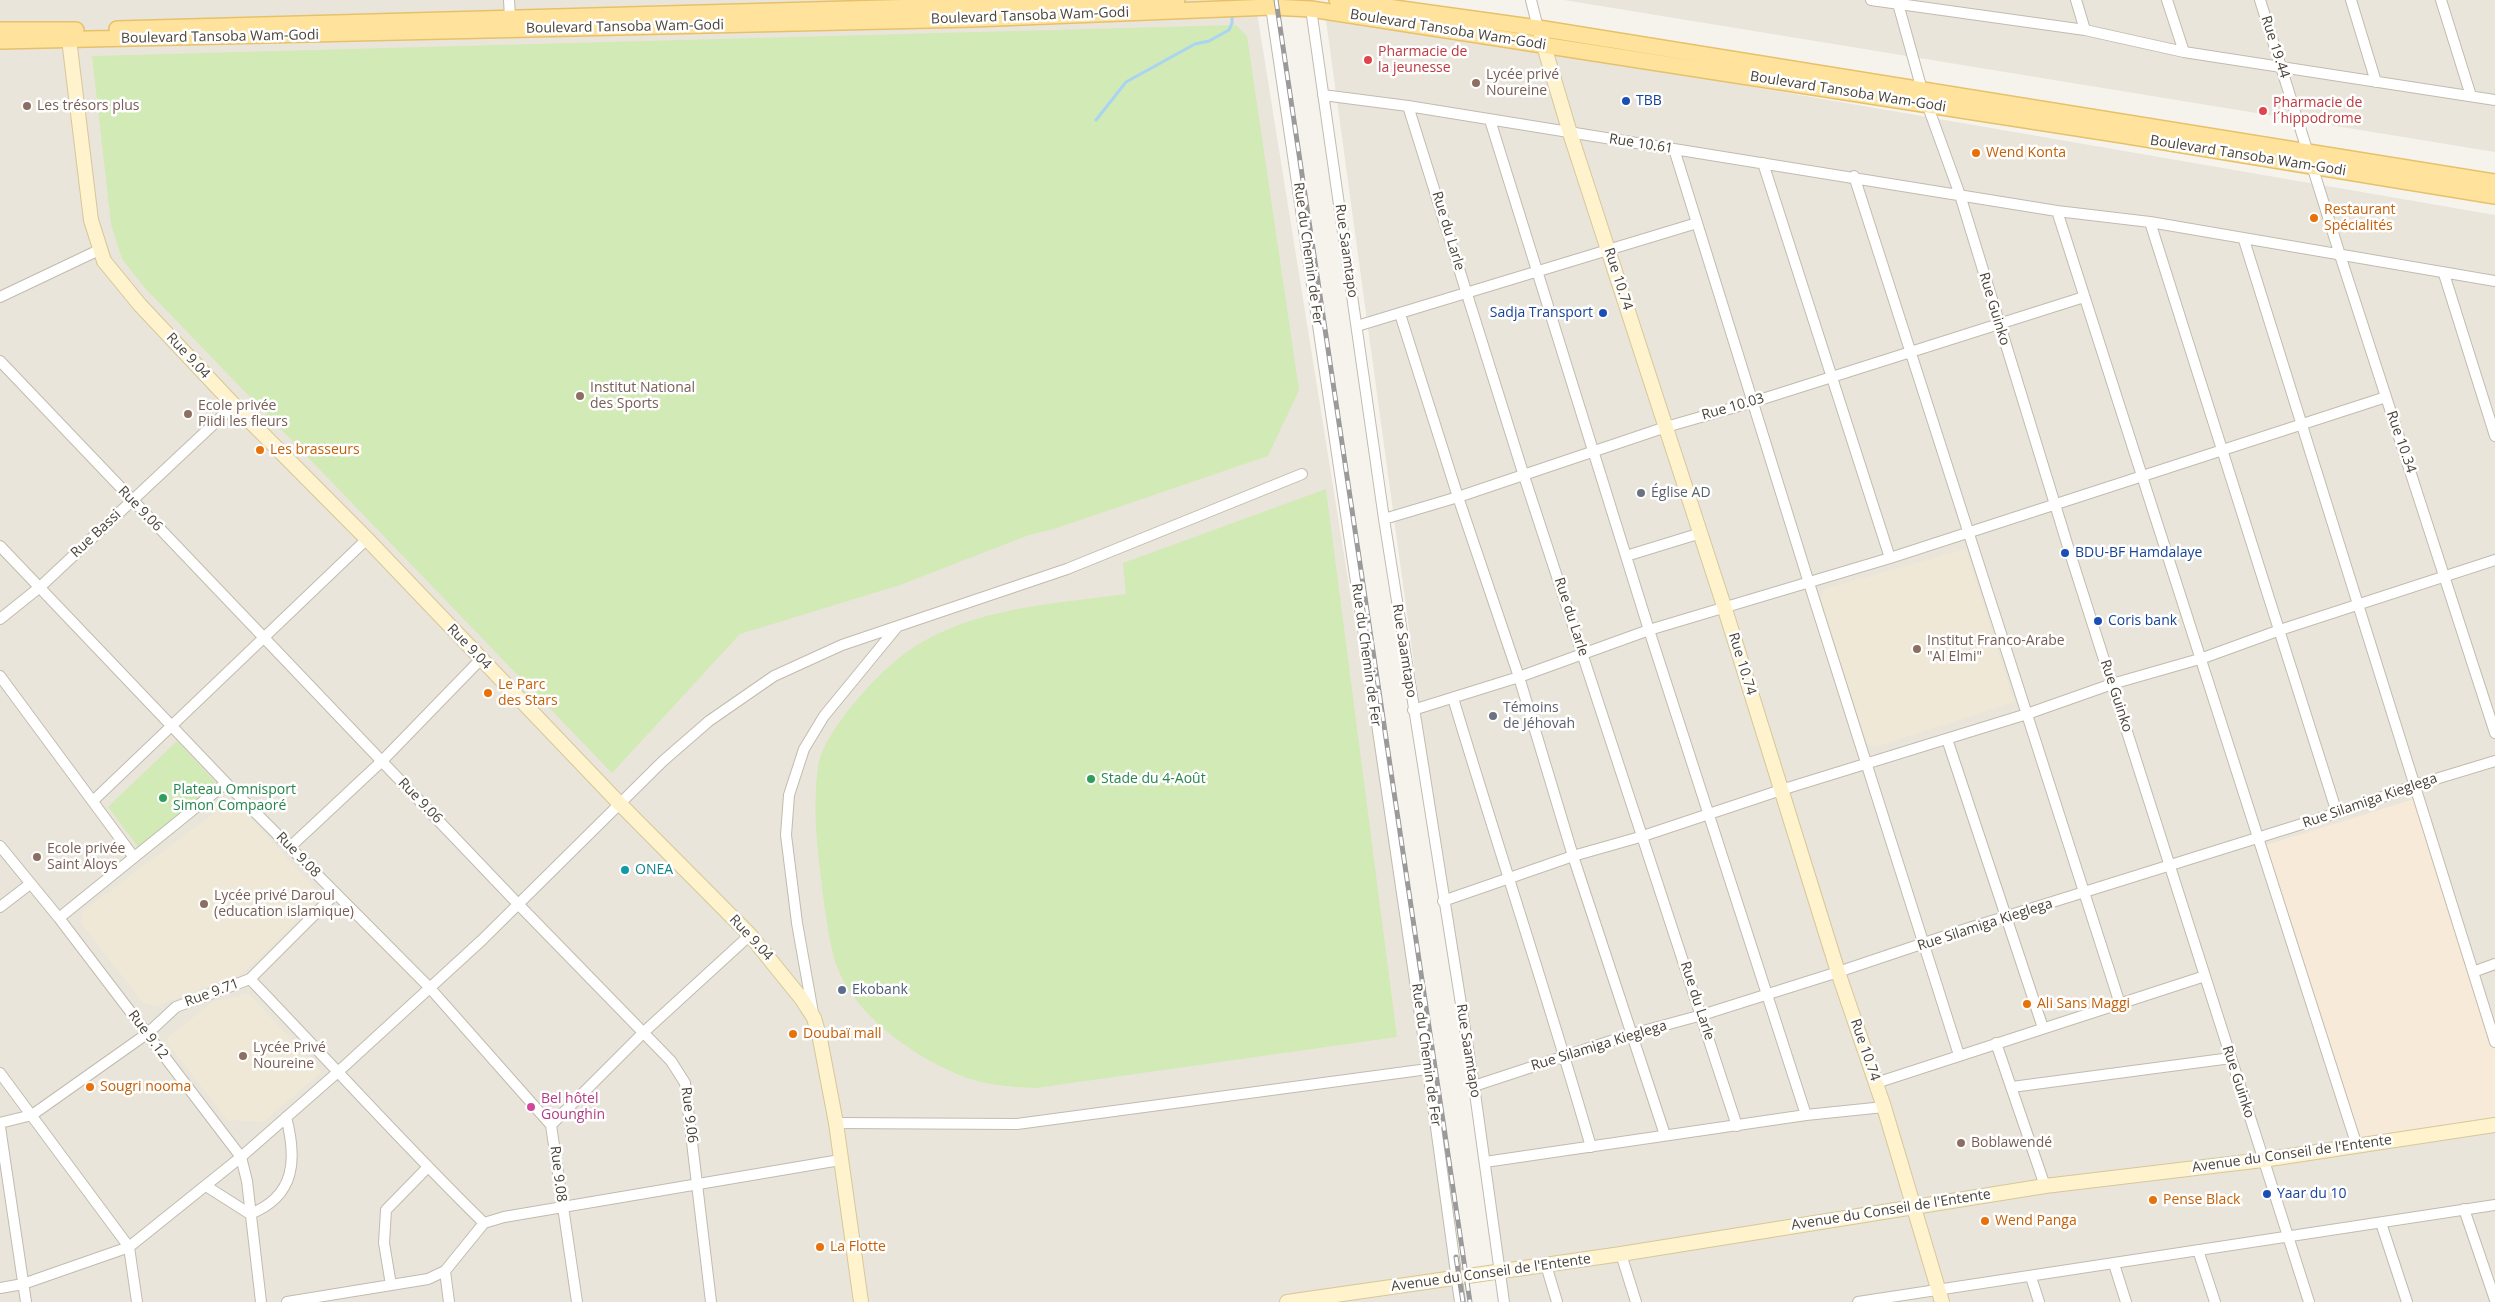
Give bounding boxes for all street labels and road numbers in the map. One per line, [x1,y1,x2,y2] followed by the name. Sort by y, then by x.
[931,4,1129,28] street label: Boulevard Tansoba Wam-Godi
[1349,6,1547,54] street label: Boulevard Tansoba Wam-Godi
[2257,14,2293,80] street label: Rue 19.44
[526,17,724,37] street label: Boulevard Tansoba Wam-Godi
[121,27,319,47] street label: Boulevard Tansoba Wam-Godi
[1749,68,1947,116] street label: Boulevard Tansoba Wam-Godi
[1608,131,1674,157] street label: Rue 10.61
[2149,132,2347,180] street label: Boulevard Tansoba Wam-Godi
[1290,181,1326,327] street label: Rue du Chemin de Fer
[1428,189,1468,273] street label: Rue du Larle
[1331,203,1361,299] street label: Rue Saamtapo
[1600,246,1636,312] street label: Rue 10.74
[1975,270,2013,348] street label: Rue Guinko
[163,330,213,382] street label: Rue 9.04
[1700,390,1766,424] street label: Rue 10.03
[2383,409,2419,475] street label: Rue 10.34
[114,483,166,535] street label: Rue 9.06
[67,507,125,561] street label: Rue Bassi
[1550,576,1592,658] street label: Rue du Larle
[1348,582,1384,728] street label: Rue du Chemin de Fer
[1388,603,1420,699] street label: Rue Saamtapo
[443,621,495,673] street label: Rue 9.04
[1725,631,1759,697] street label: Rue 10.74
[2096,658,2136,734] street label: Rue Guinko
[2301,770,2439,832] street label: Rue Silamiga Kieglega
[394,775,446,827] street label: Rue 9.06
[272,829,324,881] street label: Rue 9.08
[1915,895,2055,955] street label: Rue Silamiga Kieglega
[726,912,776,964] street label: Rue 9.04
[1676,960,1718,1042] street label: Rue du Larle
[183,975,241,1011] street label: Rue 9.71
[1408,982,1444,1128] street label: Rue du Chemin de Fer
[1452,1003,1484,1099] street label: Rue Saamtapo
[124,1007,172,1063] street label: Rue 9.12
[1529,1017,1669,1075] street label: Rue Silamiga Kieglega
[1847,1017,1883,1083] street label: Rue 10.74
[2218,1044,2258,1120] street label: Rue Guinko
[677,1086,701,1144] street label: Rue 9.06
[2191,1132,2393,1176] street label: Avenue du Conseil de l'Entente
[546,1145,570,1203] street label: Rue 9.08
[1790,1186,1992,1234] street label: Avenue du Conseil de l'Entente
[1390,1251,1592,1295] street label: Avenue du Conseil de l'Entente

